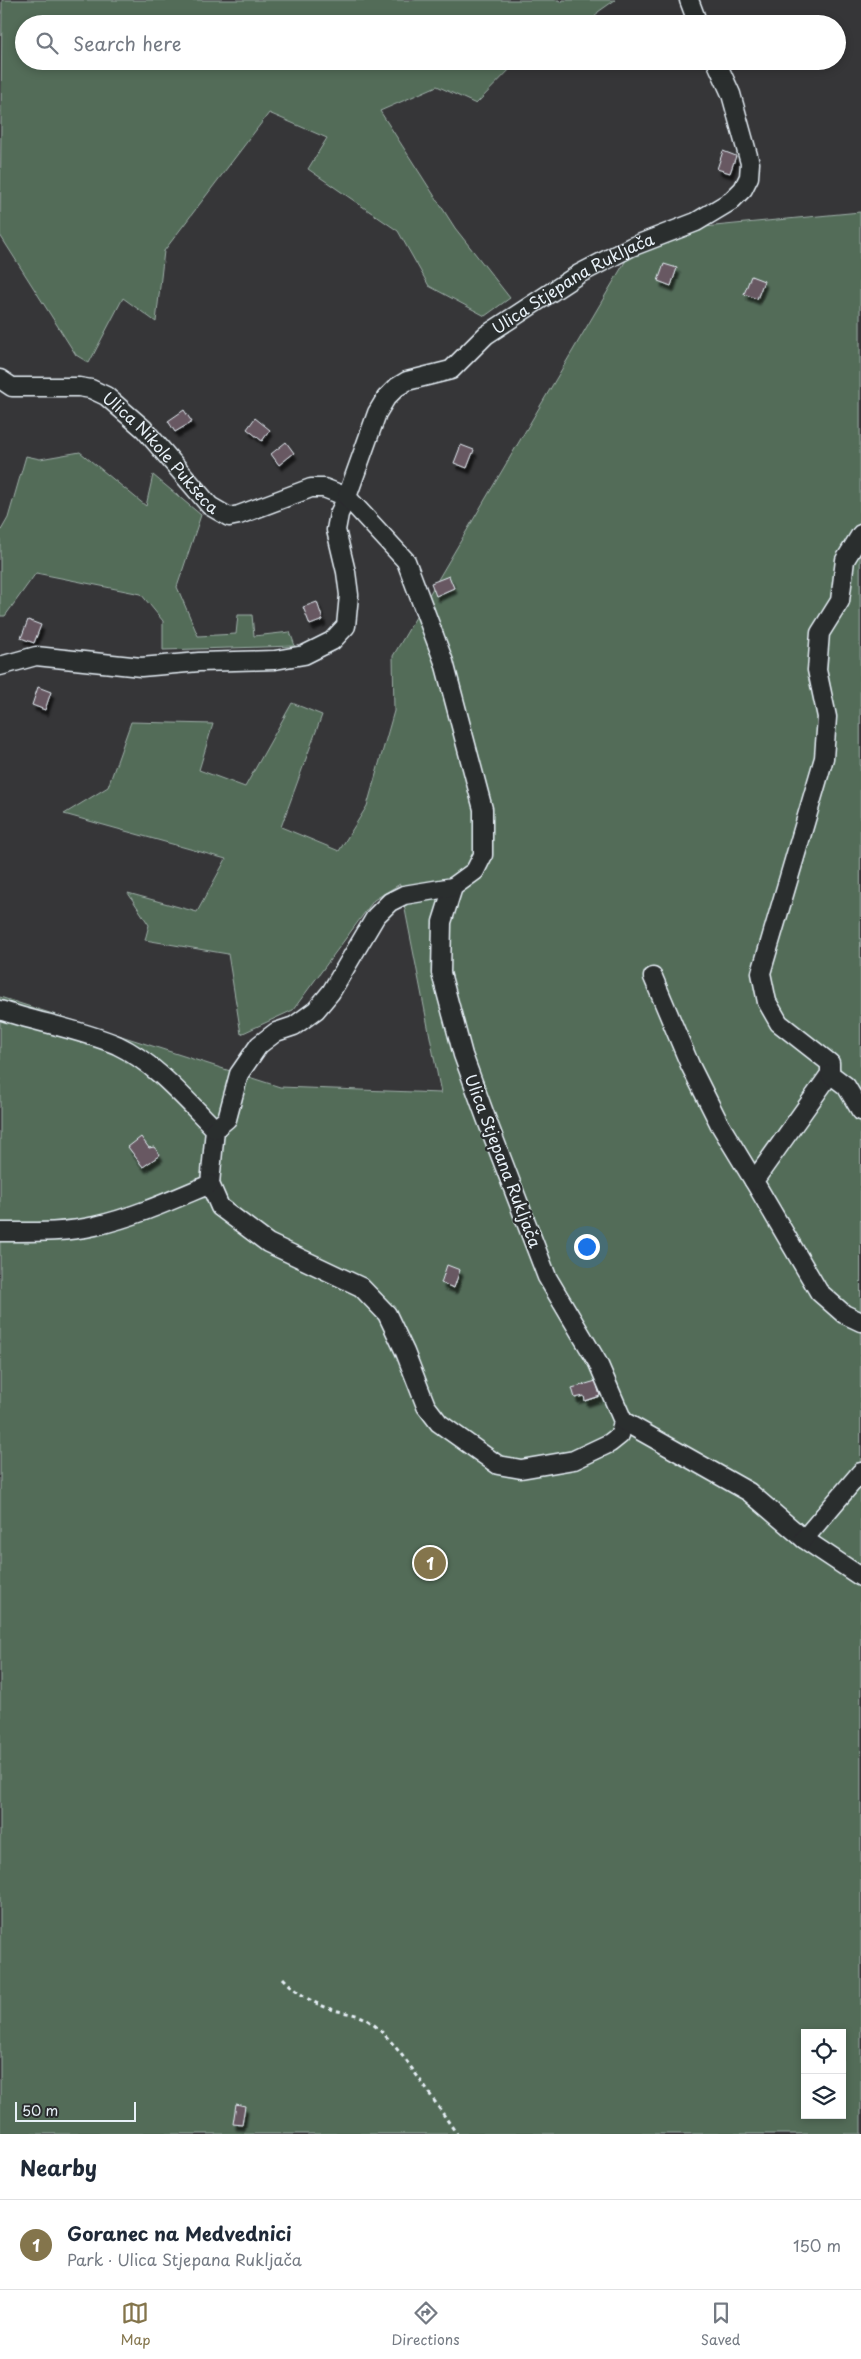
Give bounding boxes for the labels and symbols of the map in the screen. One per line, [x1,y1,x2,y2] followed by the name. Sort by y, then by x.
[487,226,657,339] street label: Ulica Stjepana Rukljača
[98,385,223,519] street label: Ulica Nikole Pukšeca
[460,1070,548,1251] street label: Ulica Stjepana Rukljača
[574,1234,600,1260] your location
[414,1544,446,1582] pin: 1
[15,2099,136,2122] scale bar

